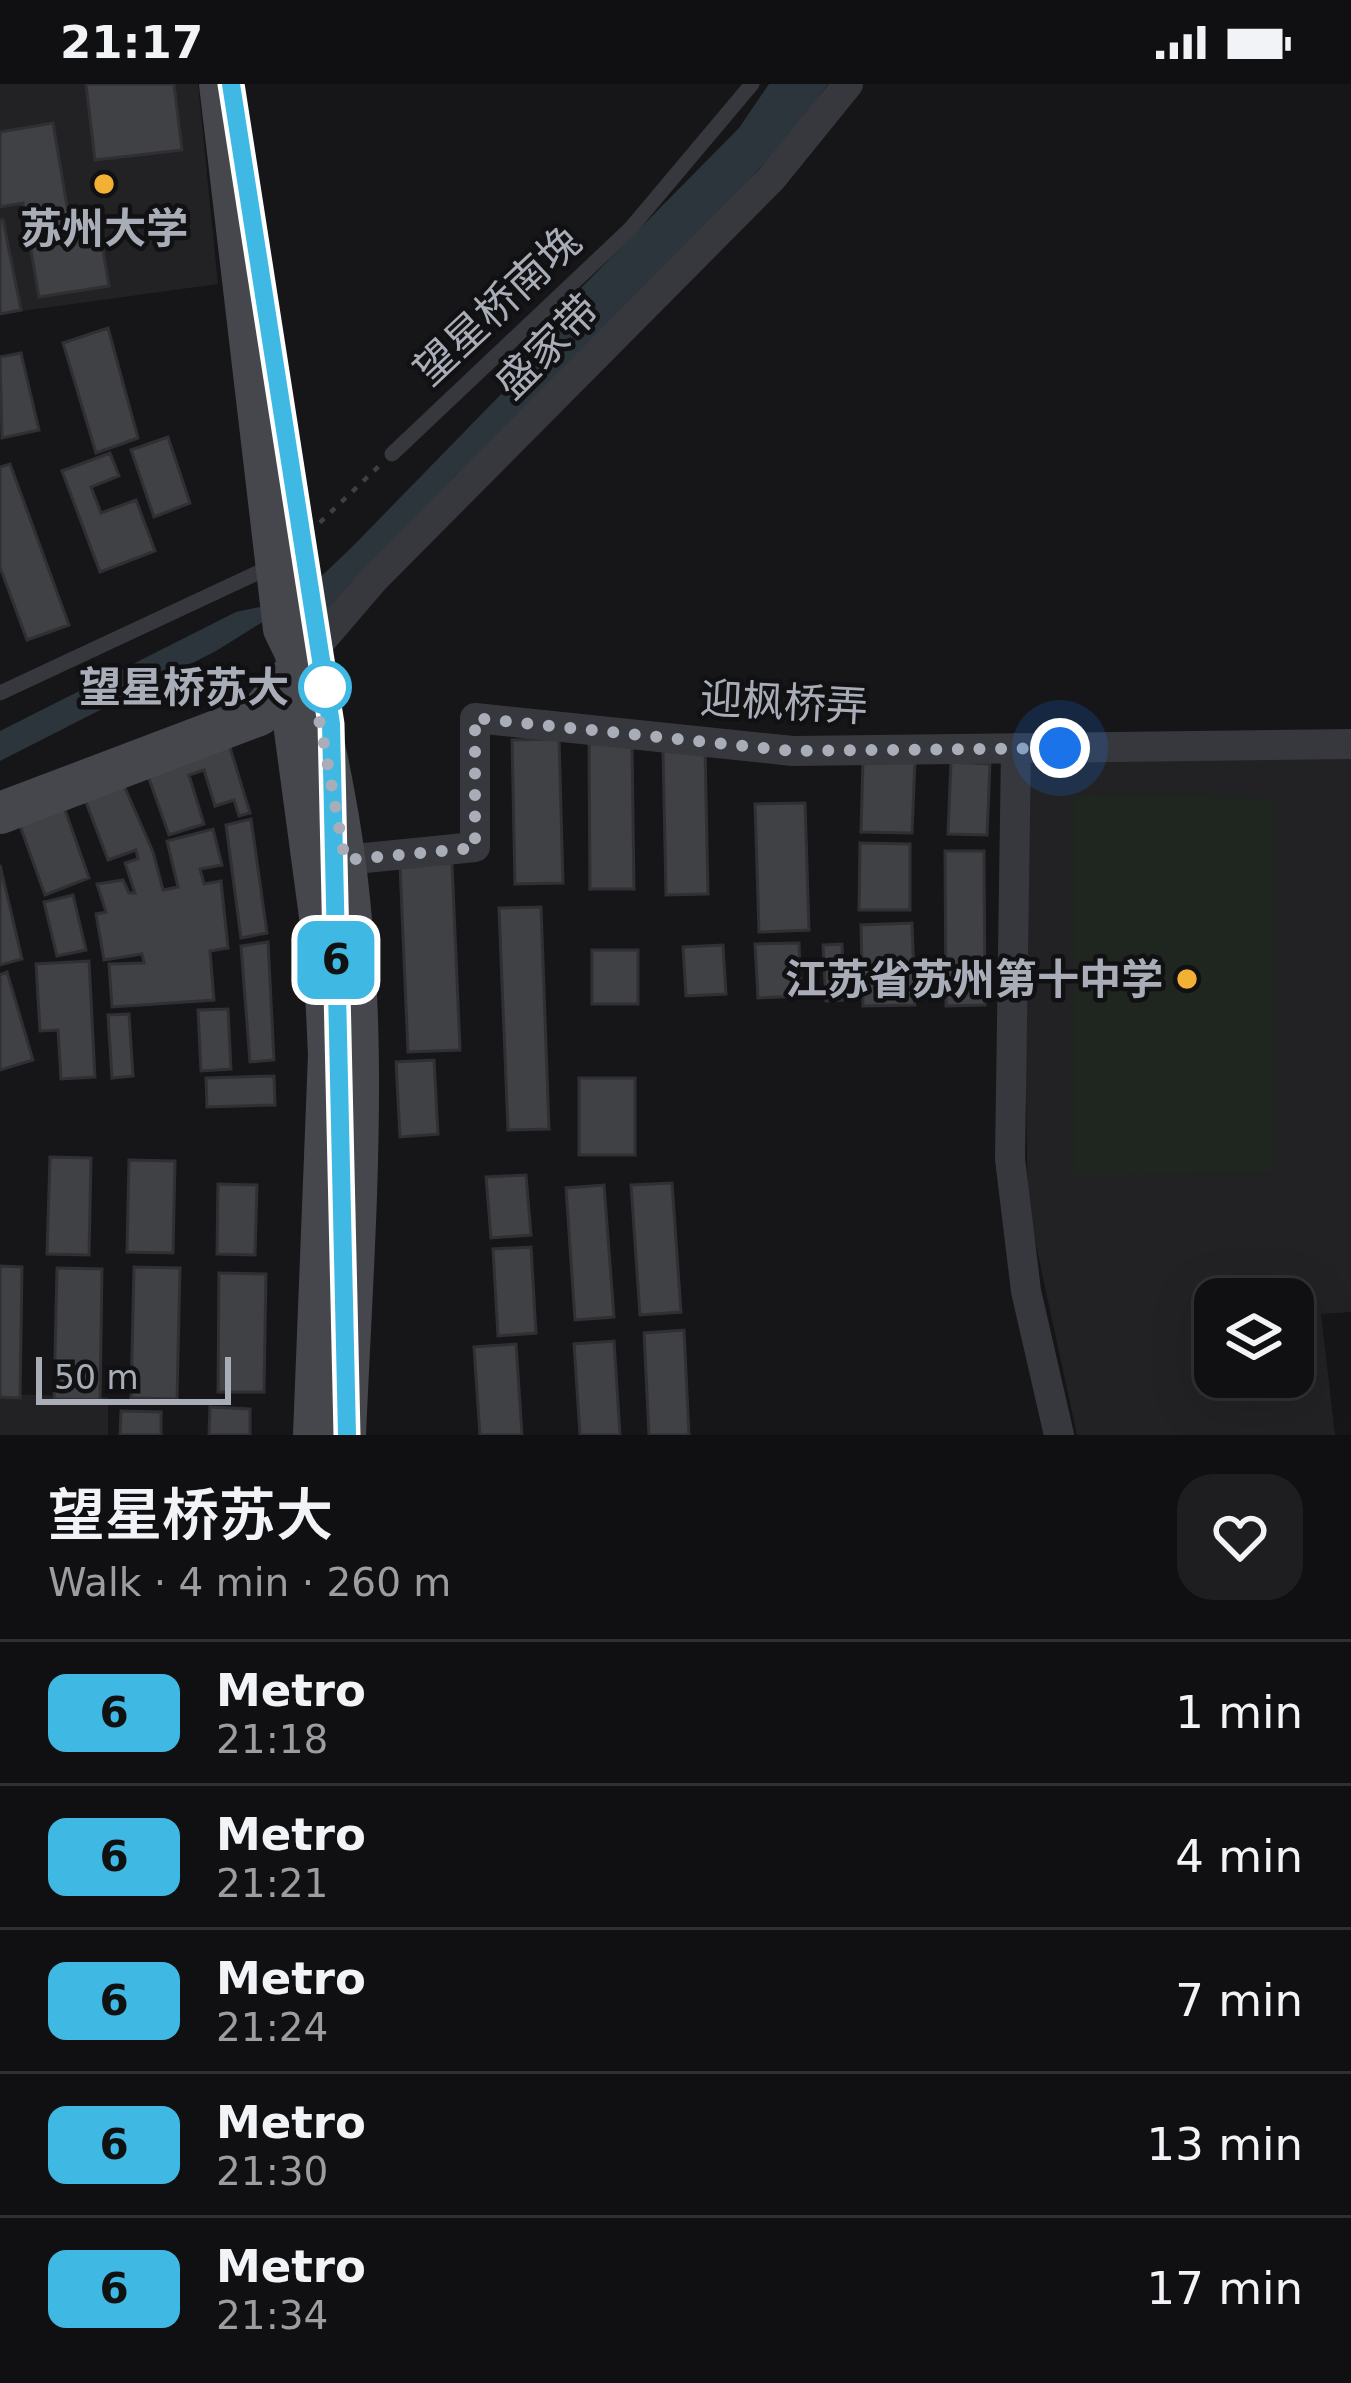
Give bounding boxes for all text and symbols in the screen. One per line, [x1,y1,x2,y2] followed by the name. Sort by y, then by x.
[60,16,203,69] text: 21:17
[91,171,117,197] marker: 苏州大学
[20,204,188,253] place label: 苏州大学
[404,216,591,395] street label: 望星桥南堍
[485,284,609,408] street label: 盛家带
[300,662,350,712] marker: 望星桥苏大
[79,663,289,712] place label: 望星桥苏大
[699,674,869,731] street label: 迎枫桥弄
[1030,718,1090,778] your location
[297,921,375,999] line badge: 6
[321,935,351,984] text: 6
[785,955,1163,1004] place label: 江苏省苏州第十中学
[1174,966,1200,992] marker: 江苏省苏州第十中学
[1194,1278,1314,1398] map controls
[1194,1278,1314,1398] button: layers
[36,1351,231,1404] scale bar
[54,1358,139,1397] text: 50 m
[1177,1474,1303,1600] button: heart
[48,1482,333,1548] text: 望星桥苏大
[48,1560,451,1605] text: Walk · 4 min · 260 m
[216,1664,366,1717] text: Metro
[1175,1686,1303,1739] text: 1 min
[99,1688,129,1737] text: 6
[216,1717,328,1762] text: 21:18
[216,1808,366,1861] text: Metro
[1175,1830,1303,1883] text: 4 min
[99,1832,129,1881] text: 6
[216,1861,328,1906] text: 21:21
[216,1952,366,2005] text: Metro
[1175,1974,1303,2027] text: 7 min
[99,1976,129,2025] text: 6
[216,2005,328,2050] text: 21:24
[216,2096,366,2149] text: Metro
[1147,2118,1303,2171] text: 13 min
[99,2120,129,2169] text: 6
[216,2149,328,2194] text: 21:30
[216,2240,366,2293] text: Metro
[1147,2262,1303,2315] text: 17 min
[99,2264,129,2313] text: 6
[216,2293,328,2338] text: 21:34

